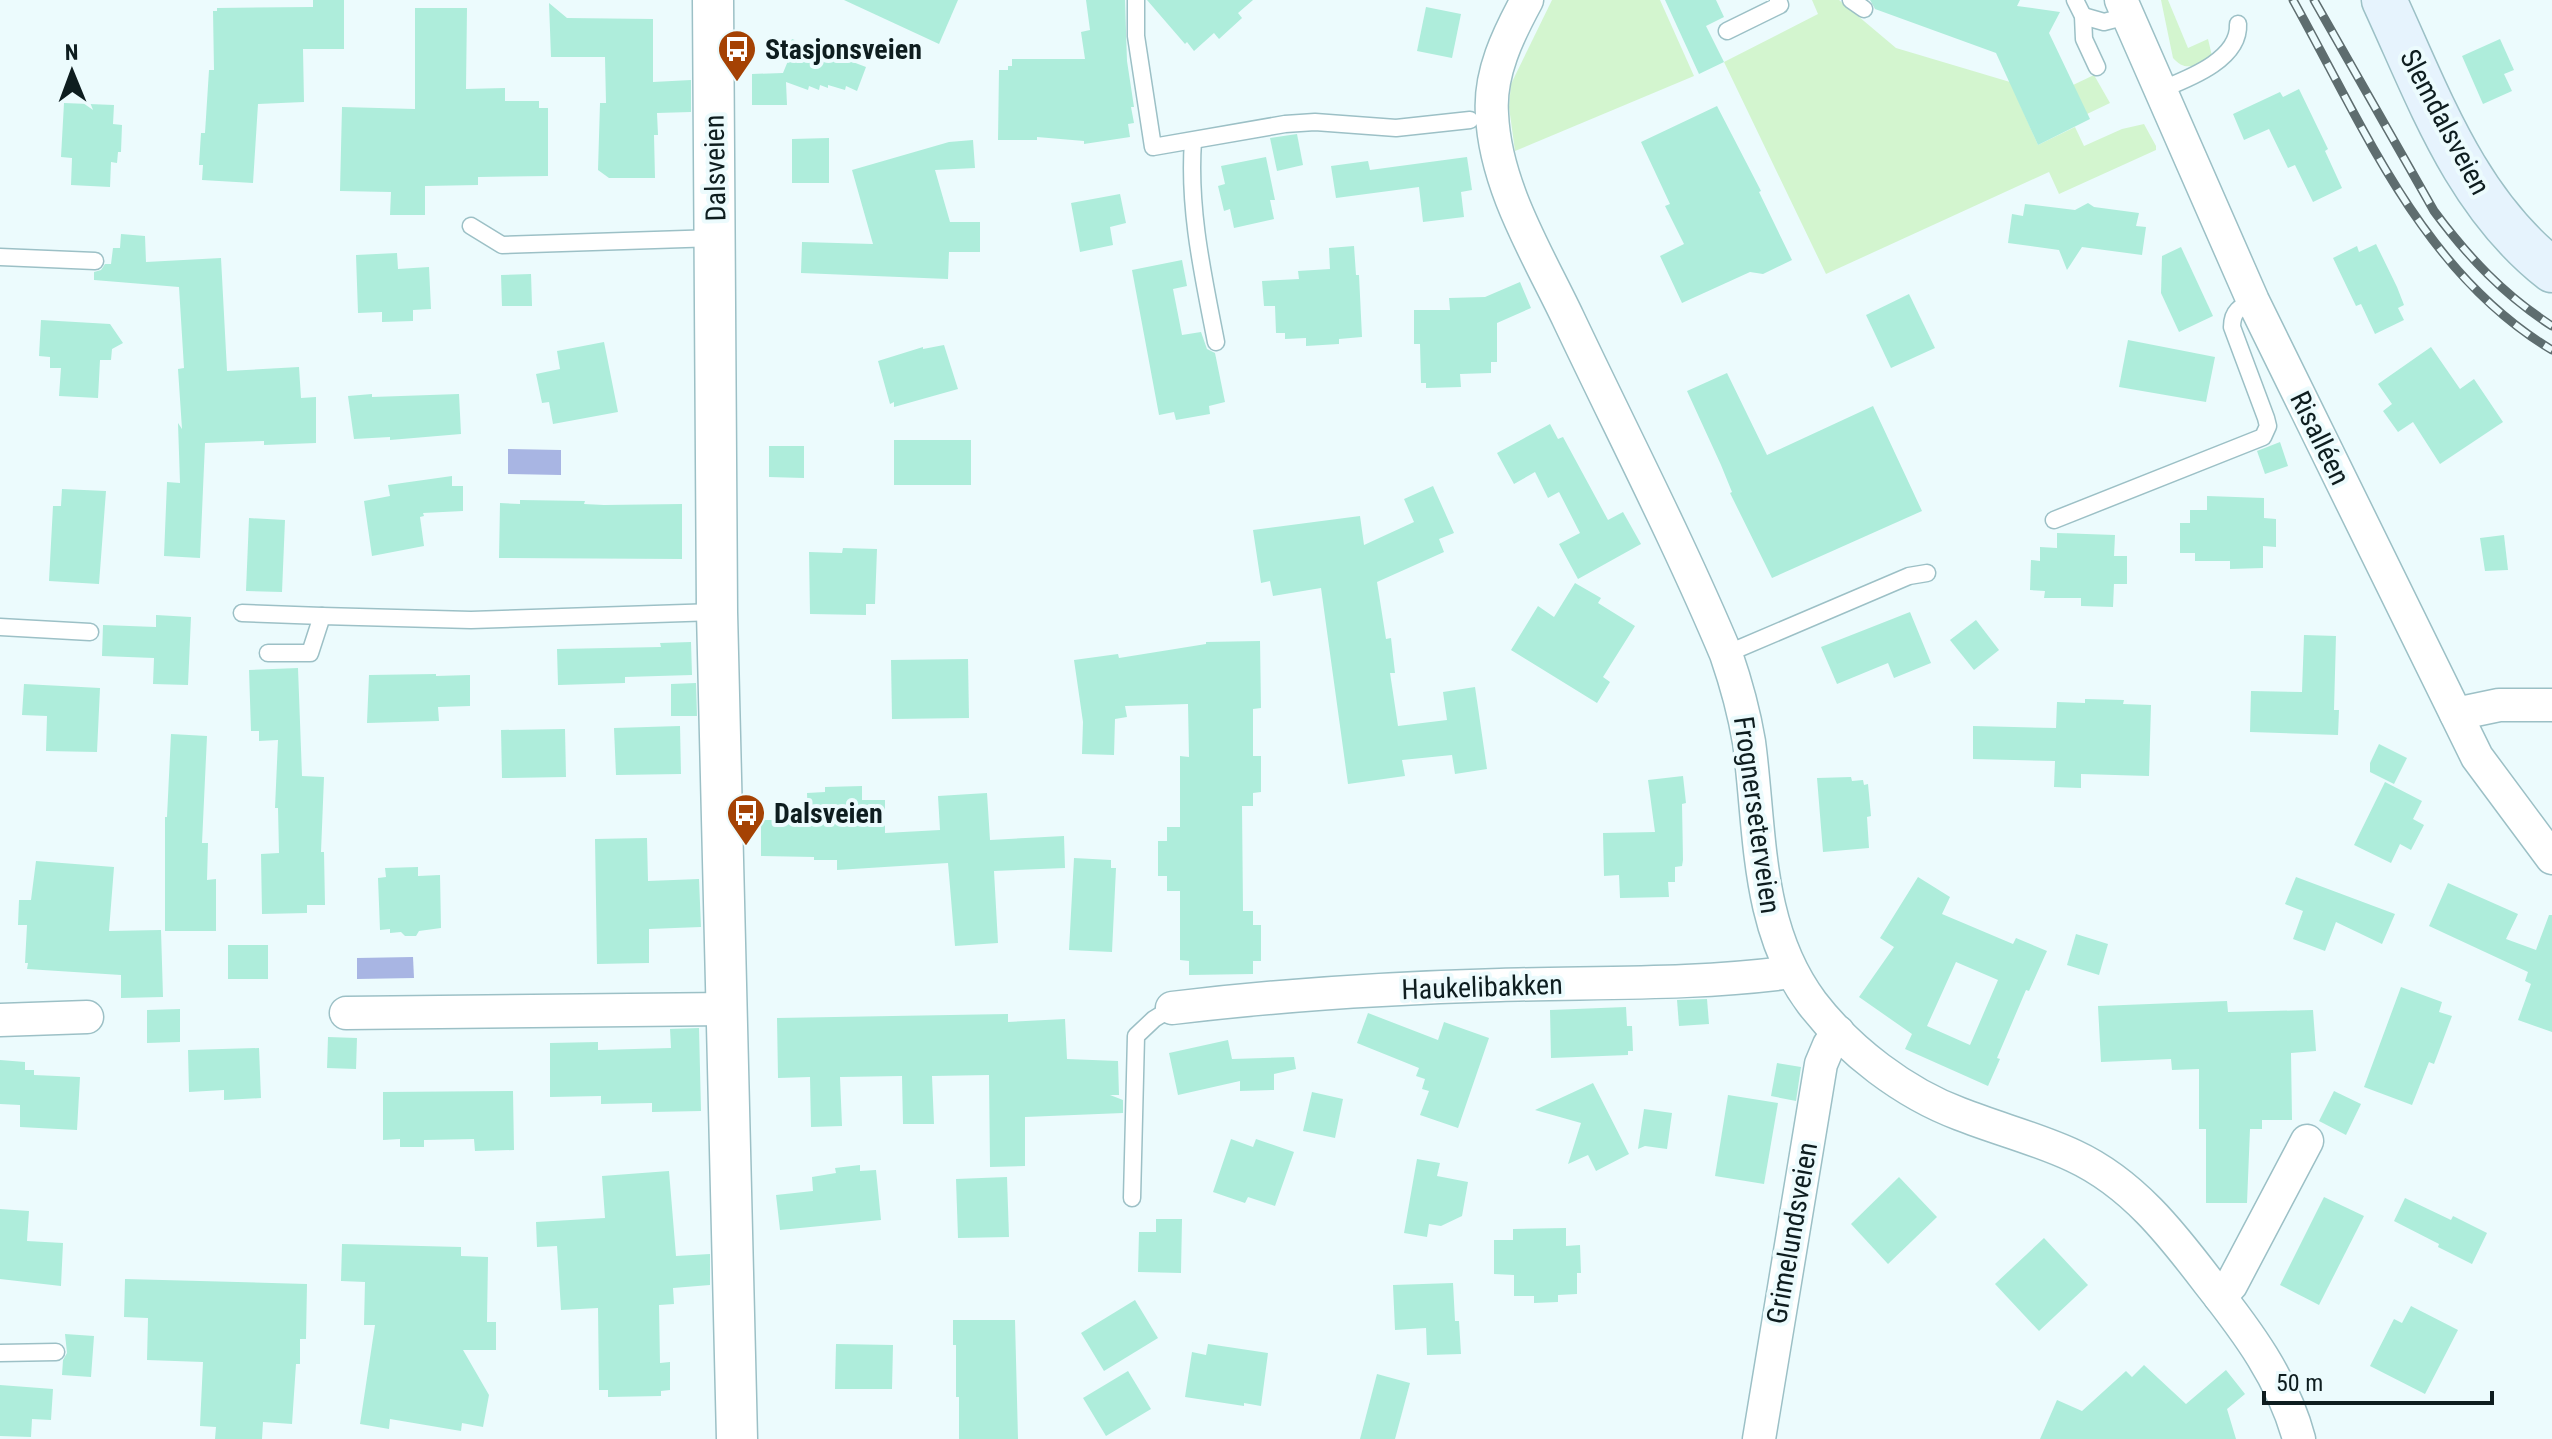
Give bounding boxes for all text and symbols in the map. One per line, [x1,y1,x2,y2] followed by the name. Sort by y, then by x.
[716,28,758,83] bus stop icon: Stasjonsveien
[32,32,112,112] north arrow
[765,33,922,66] place label: Stasjonsveien
[65,40,79,65] text: N
[2393,44,2497,200] street label: Slemdalsveien
[698,114,732,222] street label: Dalsveien
[2283,386,2357,490] street label: Risalléen
[1727,714,1787,916] street label: Frognerseterveien
[725,792,767,847] bus stop icon: Dalsveien
[774,797,883,830] place label: Dalsveien
[1401,968,1563,1006] street label: Haukelibakken
[1760,1140,1824,1326] street label: Grimelundsveien
[2264,1355,2492,1405] scale bar
[2276,1369,2323,1397] text: 50 m

